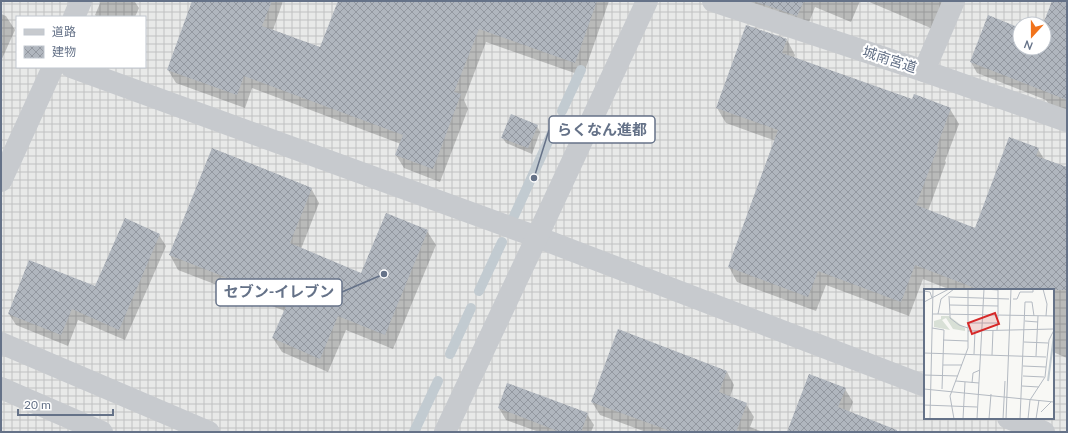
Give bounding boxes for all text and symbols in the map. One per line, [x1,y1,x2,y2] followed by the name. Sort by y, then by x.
[16,16,146,68] legend
[1012,16,1052,56] north arrow
[52,24,76,39] text: 道路
[1022,38,1035,53] text: N
[861,42,919,76] street label: 城南宮道
[52,44,76,59] text: 建物
[549,116,655,143] callout: らくなん進都
[557,120,647,138] text: らくなん進都
[216,279,342,306] callout: セブン-イレブン
[224,282,334,300] text: セブン-イレブン
[924,289,1054,419] inset map
[18,391,113,417] scale bar
[24,397,51,412] text: 20 m

